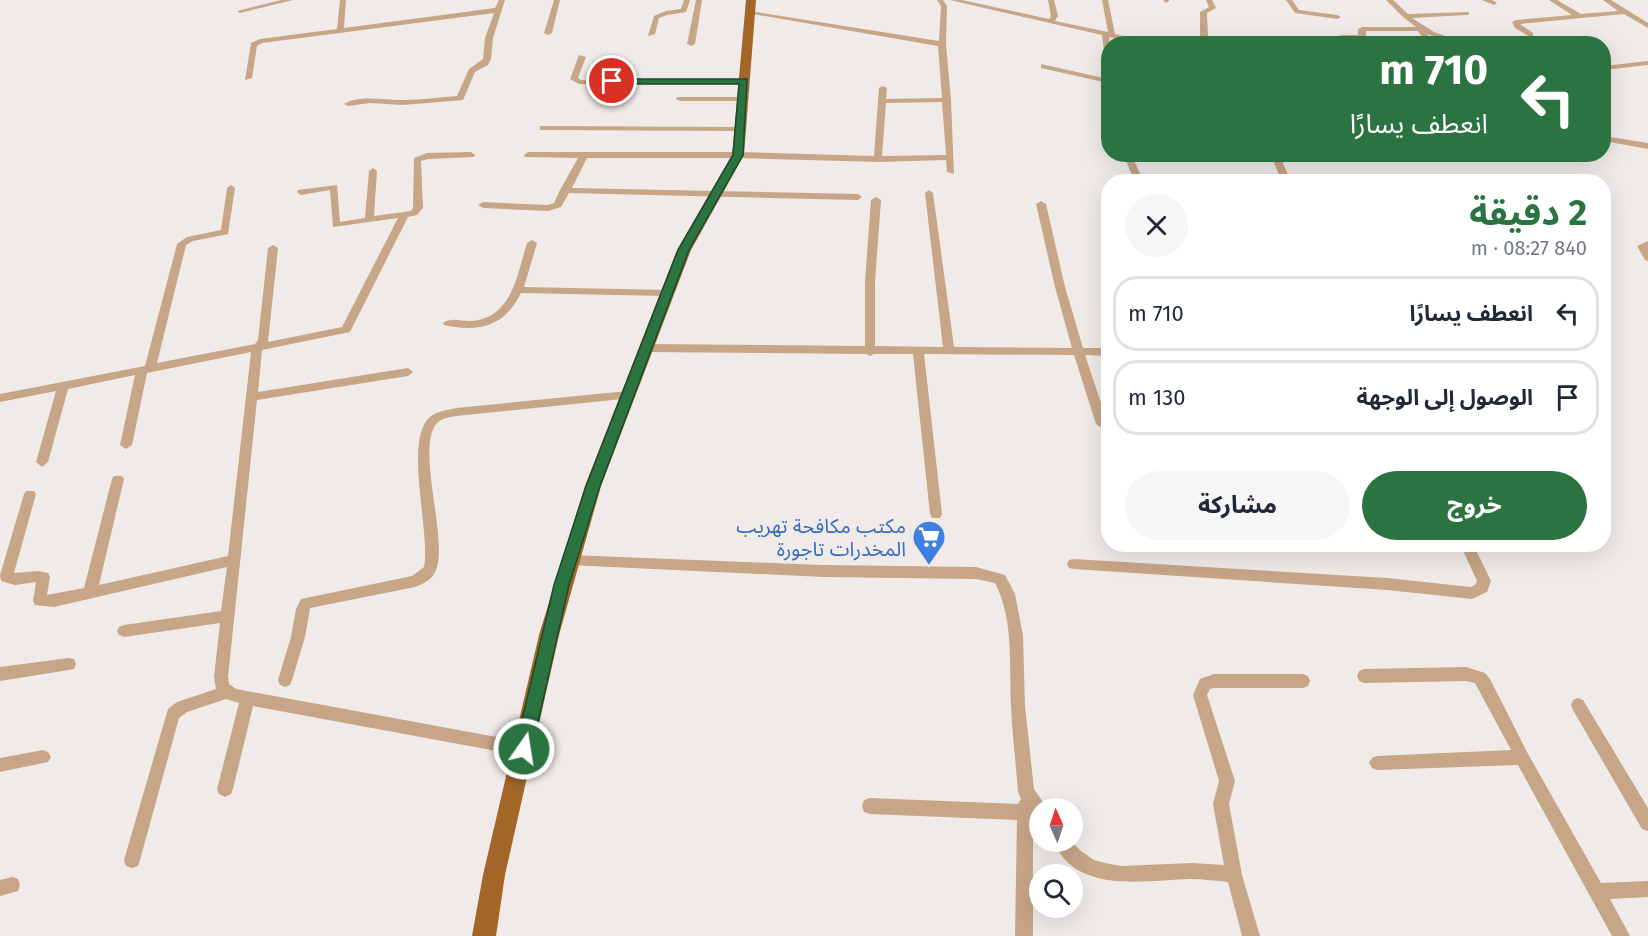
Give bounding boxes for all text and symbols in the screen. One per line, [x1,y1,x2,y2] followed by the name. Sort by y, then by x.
[1379,45,1488,95] text: 710 m
[586,55,637,106] pin
[1509,60,1587,138] icon: left
[595,64,628,97] icon: arrive
[1350,108,1488,140] text: انعطف يسارًا
[1469,191,1587,235] text: 2 دقيقة
[1125,194,1188,257] button: close
[1471,236,1587,260] text: 840 m · 08:27
[1551,297,1584,330] icon: left
[1128,300,1184,327] text: 710 m
[1410,300,1533,327] text: انعطف يسارًا
[1551,381,1584,414] icon: arrive
[1128,384,1185,411] text: 130 m
[1356,384,1533,411] text: الوصول إلى الوجهة
[1125,471,1350,540] button: مشاركة
[1362,471,1587,540] button: خروج
[736,514,906,561] place label: مكتب مكافحة تهريب المخدرات تاجورة
[911,519,947,566] supermarket icon: مكتب مكافحة تهريب المخدرات تاجورة
[492,717,556,781] position arrow
[1029,798,1083,852] north arrow
[1029,798,1083,918] map controls
[1029,864,1083,918] button: search

